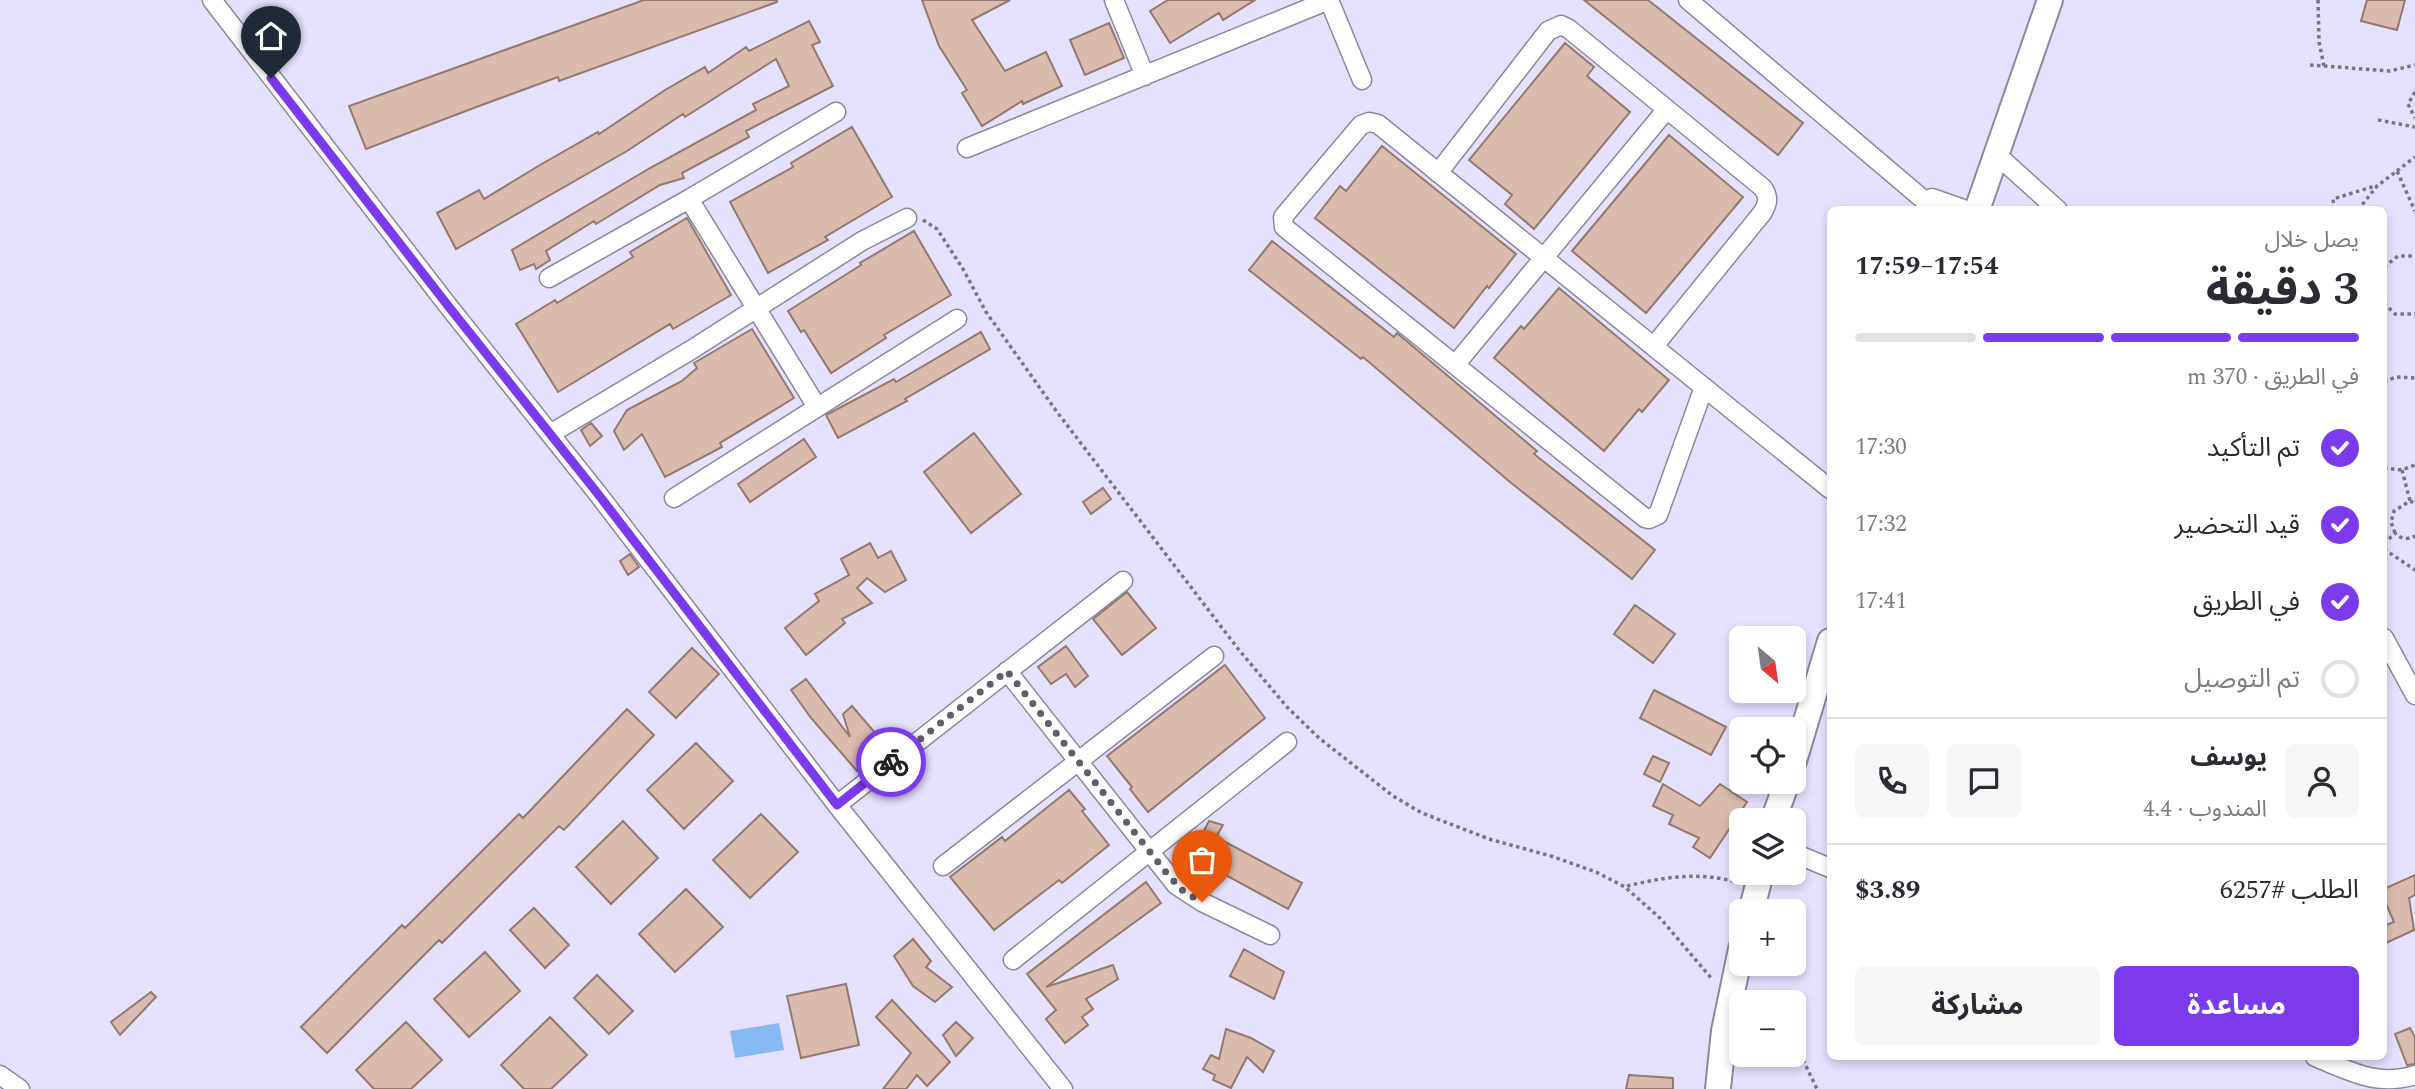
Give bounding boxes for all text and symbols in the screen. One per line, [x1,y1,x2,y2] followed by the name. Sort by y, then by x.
[241,6,301,78] pin
[252,17,290,55] icon: home
[2264,223,2359,258] text: يصل خلال
[1855,246,1999,286] text: 17:54–17:59
[2206,255,2359,325] text: 3 دقيقة
[2187,360,2359,395] text: في الطريق · 370 m
[2207,428,2300,468] text: تم التأكيد
[2321,429,2359,467] icon: check
[1855,430,1907,465] text: 17:30
[2174,505,2300,545] text: قيد التحضير
[2321,506,2359,544] icon: check
[1855,507,1907,542] text: 17:32
[2193,582,2300,622] text: في الطريق
[2321,583,2359,621] icon: check
[1855,584,1907,619] text: 17:41
[1729,626,1806,704] north arrow
[1729,626,1806,1067] map controls
[2184,659,2300,699] text: تم التوصيل
[1729,717,1806,794] button: locate
[856,727,926,797] courier
[2190,737,2267,777] text: يوسف
[872,743,910,781] icon: bike
[1855,744,1929,818] button: phone
[1947,744,2021,818] button: chat
[2285,744,2359,818] button: person
[2143,792,2267,827] text: المندوب · 4.4
[1729,808,1806,885] button: layers
[1172,830,1232,902] pin
[1183,841,1221,879] icon: bag
[1855,870,1920,910] text: $3.89
[2220,870,2359,910] text: الطلب #6257
[1729,899,1806,976] button: +
[1855,966,2100,1046] button: مشاركة
[2114,966,2359,1046] button: مساعدة
[1729,990,1806,1067] button: −

